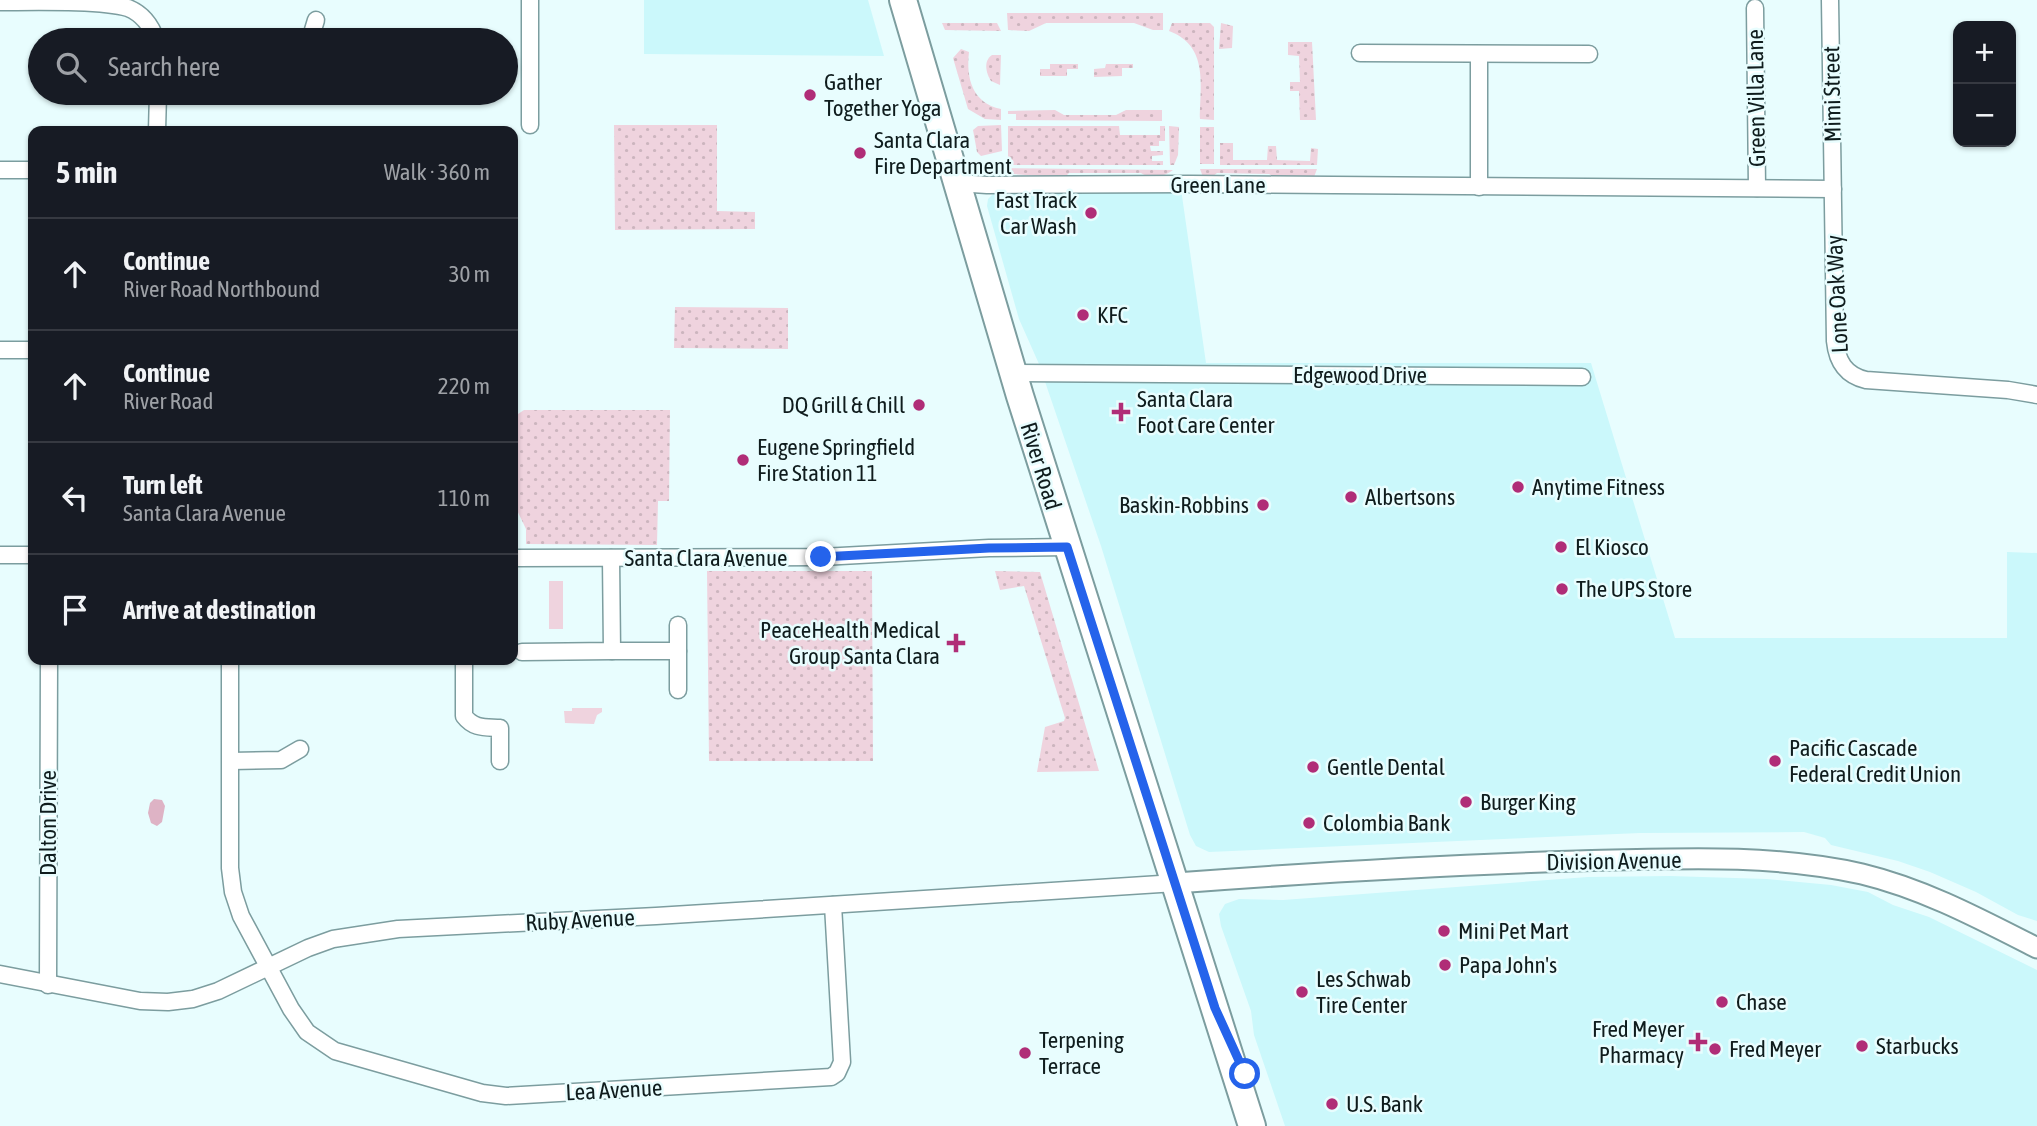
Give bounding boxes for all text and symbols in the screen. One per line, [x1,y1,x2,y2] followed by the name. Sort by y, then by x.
[1953,21,2016,147] map controls
[1953,21,2016,84] button: +
[28,28,518,105] search box
[1742,29,1770,167] street label: Green Villa Lane
[1818,46,1846,142] street label: Mimi Street
[52,48,90,86] icon: search
[108,52,220,82] text: Search here
[824,69,941,121] place label: Gather Together Yoga
[1953,84,2016,147] button: −
[802,87,818,103] marker: Gather Together Yoga
[874,127,1012,179] place label: Santa Clara Fire Department
[852,145,868,161] marker: Santa Clara Fire Department
[56,155,117,189] text: 5 min
[384,159,490,185] text: Walk · 360 m
[1170,172,1266,198] street label: Green Lane
[995,187,1077,239] place label: Fast Track Car Wash
[1083,205,1099,221] marker: Fast Track Car Wash
[1821,234,1853,354] street label: Lone Oak Way
[123,246,210,276] text: Continue
[56,255,94,293] icon: ahead
[449,261,490,287] text: 30 m
[123,276,320,302] text: River Road Northbound
[1097,302,1128,328] place label: KFC
[1075,307,1091,323] marker: KFC
[123,358,210,388] text: Continue
[1293,362,1427,388] street label: Edgewood Drive
[56,367,94,405] icon: ahead
[438,373,490,399] text: 220 m
[1137,386,1275,438] place label: Santa Clara Foot Care Center
[123,388,213,414] text: River Road
[782,392,905,418] place label: DQ Grill & Chill
[911,397,927,413] marker: DQ Grill & Chill
[1111,402,1131,422] marker: Santa Clara Foot Care Center
[1015,419,1067,513] street label: River Road
[757,434,915,486] place label: Eugene Springfield Fire Station 11
[735,452,751,468] marker: Eugene Springfield Fire Station 11
[123,470,203,500] text: Turn left
[1532,474,1665,500] place label: Anytime Fitness
[56,479,94,517] icon: left
[1510,479,1526,495] marker: Anytime Fitness
[1365,484,1455,510] place label: Albertsons
[438,485,490,511] text: 110 m
[1343,489,1359,505] marker: Albertsons
[1119,492,1249,518] place label: Baskin-Robbins
[1255,497,1271,513] marker: Baskin-Robbins
[123,500,286,526] text: Santa Clara Avenue
[1575,534,1649,560] place label: El Kiosco
[1553,539,1569,555] marker: El Kiosco
[805,541,836,572] route end
[625,545,787,571] street label: Santa Clara Avenue
[1576,576,1692,602] place label: The UPS Store
[1554,581,1570,597] marker: The UPS Store
[56,591,94,629] icon: arrive
[123,595,316,625] text: Arrive at destination
[760,617,940,669] place label: PeaceHealth Medical Group Santa Clara
[946,633,966,653] marker: PeaceHealth Medical Group Santa Clara
[1789,735,1961,787] place label: Pacific Cascade Federal Credit Union
[1767,753,1783,769] marker: Pacific Cascade Federal Credit Union
[1327,754,1445,780] place label: Gentle Dental
[1305,759,1321,775] marker: Gentle Dental
[35,770,61,876] street label: Dalton Drive
[1480,789,1576,815] place label: Burger King
[1458,794,1474,810] marker: Burger King
[1323,810,1450,836] place label: Colombia Bank
[1301,815,1317,831] marker: Colombia Bank
[1546,847,1682,875] street label: Division Avenue
[525,904,635,936] street label: Ruby Avenue
[1458,918,1569,944] place label: Mini Pet Mart
[1436,923,1452,939] marker: Mini Pet Mart
[1459,952,1557,978] place label: Papa John's
[1437,957,1453,973] marker: Papa John's
[1316,966,1411,1018] place label: Les Schwab Tire Center
[1294,984,1310,1000] marker: Les Schwab Tire Center
[1736,989,1787,1015] place label: Chase
[1714,994,1730,1010] marker: Chase
[1592,1016,1685,1068] place label: Fred Meyer Pharmacy
[1039,1027,1124,1079] place label: Terpening Terrace
[1876,1033,1959,1059] place label: Starbucks
[1690,1034,1706,1050] marker: Fred Meyer Pharmacy
[1729,1036,1822,1062] place label: Fred Meyer
[1854,1038,1870,1054] marker: Starbucks
[1707,1041,1723,1057] marker: Fred Meyer
[1017,1045,1033,1061] marker: Terpening Terrace
[1229,1058,1260,1089] route start
[565,1074,663,1106] street label: Lea Avenue
[1346,1091,1423,1117] place label: U.S. Bank
[1324,1096,1340,1112] marker: U.S. Bank

